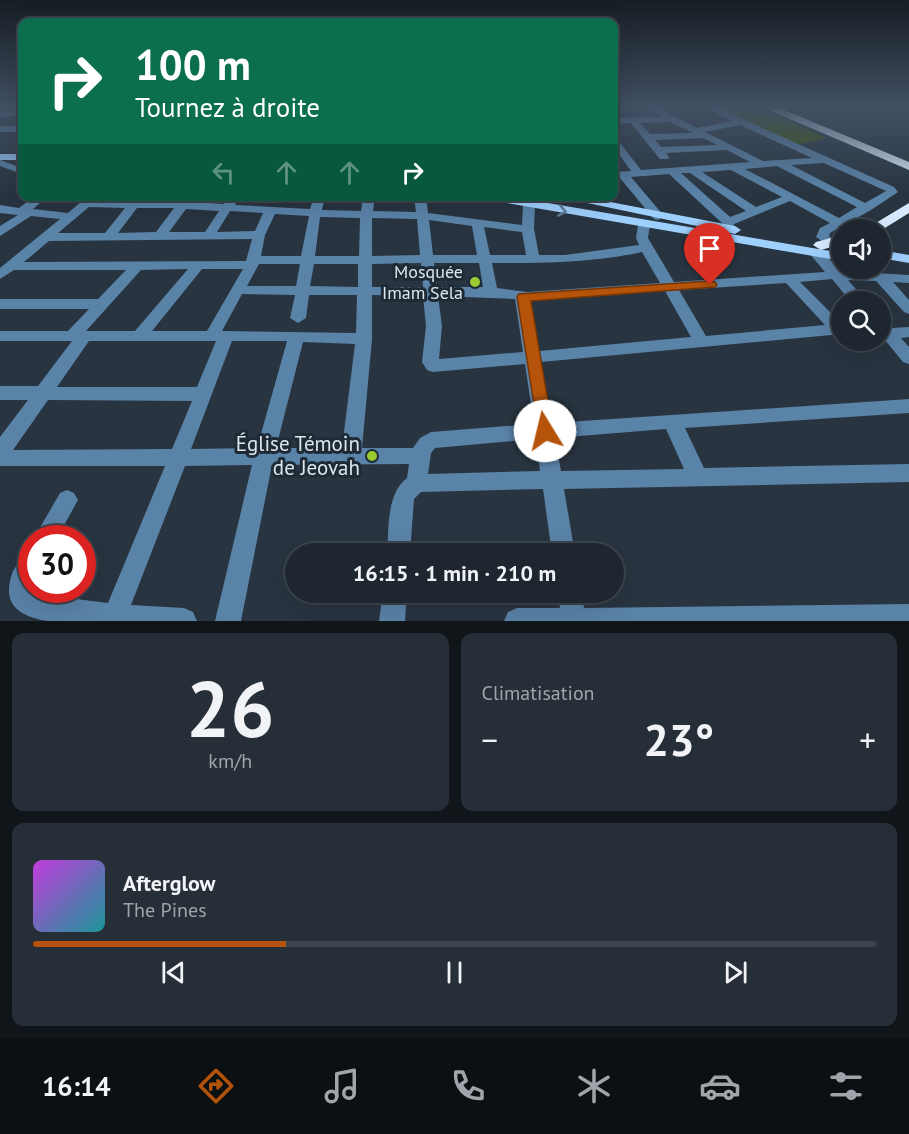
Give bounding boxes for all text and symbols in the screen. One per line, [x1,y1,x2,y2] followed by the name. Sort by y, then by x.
[135,37,251,92] text: 100 m
[36,42,114,120] icon: right
[135,90,320,124] text: Tournez à droite
[207,156,240,189] icon: left
[270,156,303,189] icon: ahead
[333,156,366,189] icon: ahead
[396,156,429,189] icon: right
[557,204,567,217] one-way arrow
[831,219,891,351] map controls
[831,219,891,279] button: sound
[684,223,735,285] pin
[693,232,726,265] icon: arrive
[382,260,463,304] place label: Mosquée Imam Sela
[468,275,482,289] marker: Mosquée Imam Sela
[831,291,891,351] button: search
[513,399,577,463] position arrow
[236,430,360,481] place label: Église Témoin de Jeovah
[365,449,379,463] marker: Église Témoin de Jeovah
[18,525,96,603] speed limit sign: 30
[353,559,556,587] text: 16:15 · 1 min · 210 m
[186,658,274,759] text: 26
[482,680,595,706] text: Climatisation
[643,710,714,768] text: 23°
[482,718,498,761] text: −
[859,718,876,761] text: +
[208,748,252,774] text: km/h
[123,869,215,897] text: Afterglow
[123,897,207,923] text: The Pines
[157,956,190,989] icon: previous
[438,956,471,989] icon: pause
[719,956,752,989] icon: next
[195,1065,237,1107] icon: directions
[321,1065,363,1107] icon: music
[447,1065,489,1107] icon: phone
[573,1065,615,1107] icon: climate
[699,1065,741,1107] icon: car
[825,1065,867,1107] icon: filters
[42,1069,111,1103] text: 16:14

